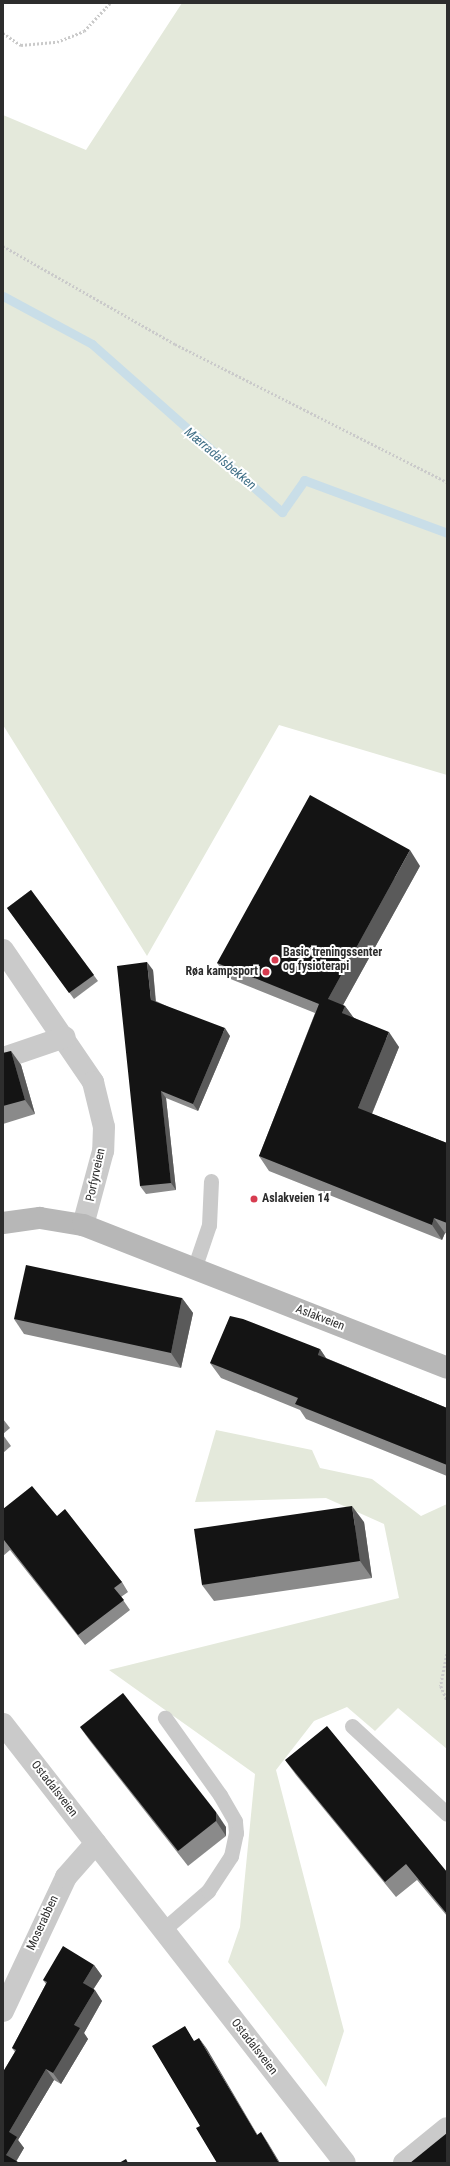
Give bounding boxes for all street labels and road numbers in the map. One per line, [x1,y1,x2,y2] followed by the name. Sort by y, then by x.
[83,1147,109,1203] street label: Porfyrveien
[294,1302,346,1334] street label: Aslakveien
[28,1758,80,1820] street label: Ostadalsveien
[24,1893,62,1953] street label: Moserabben
[228,2016,280,2078] street label: Ostadalsveien

